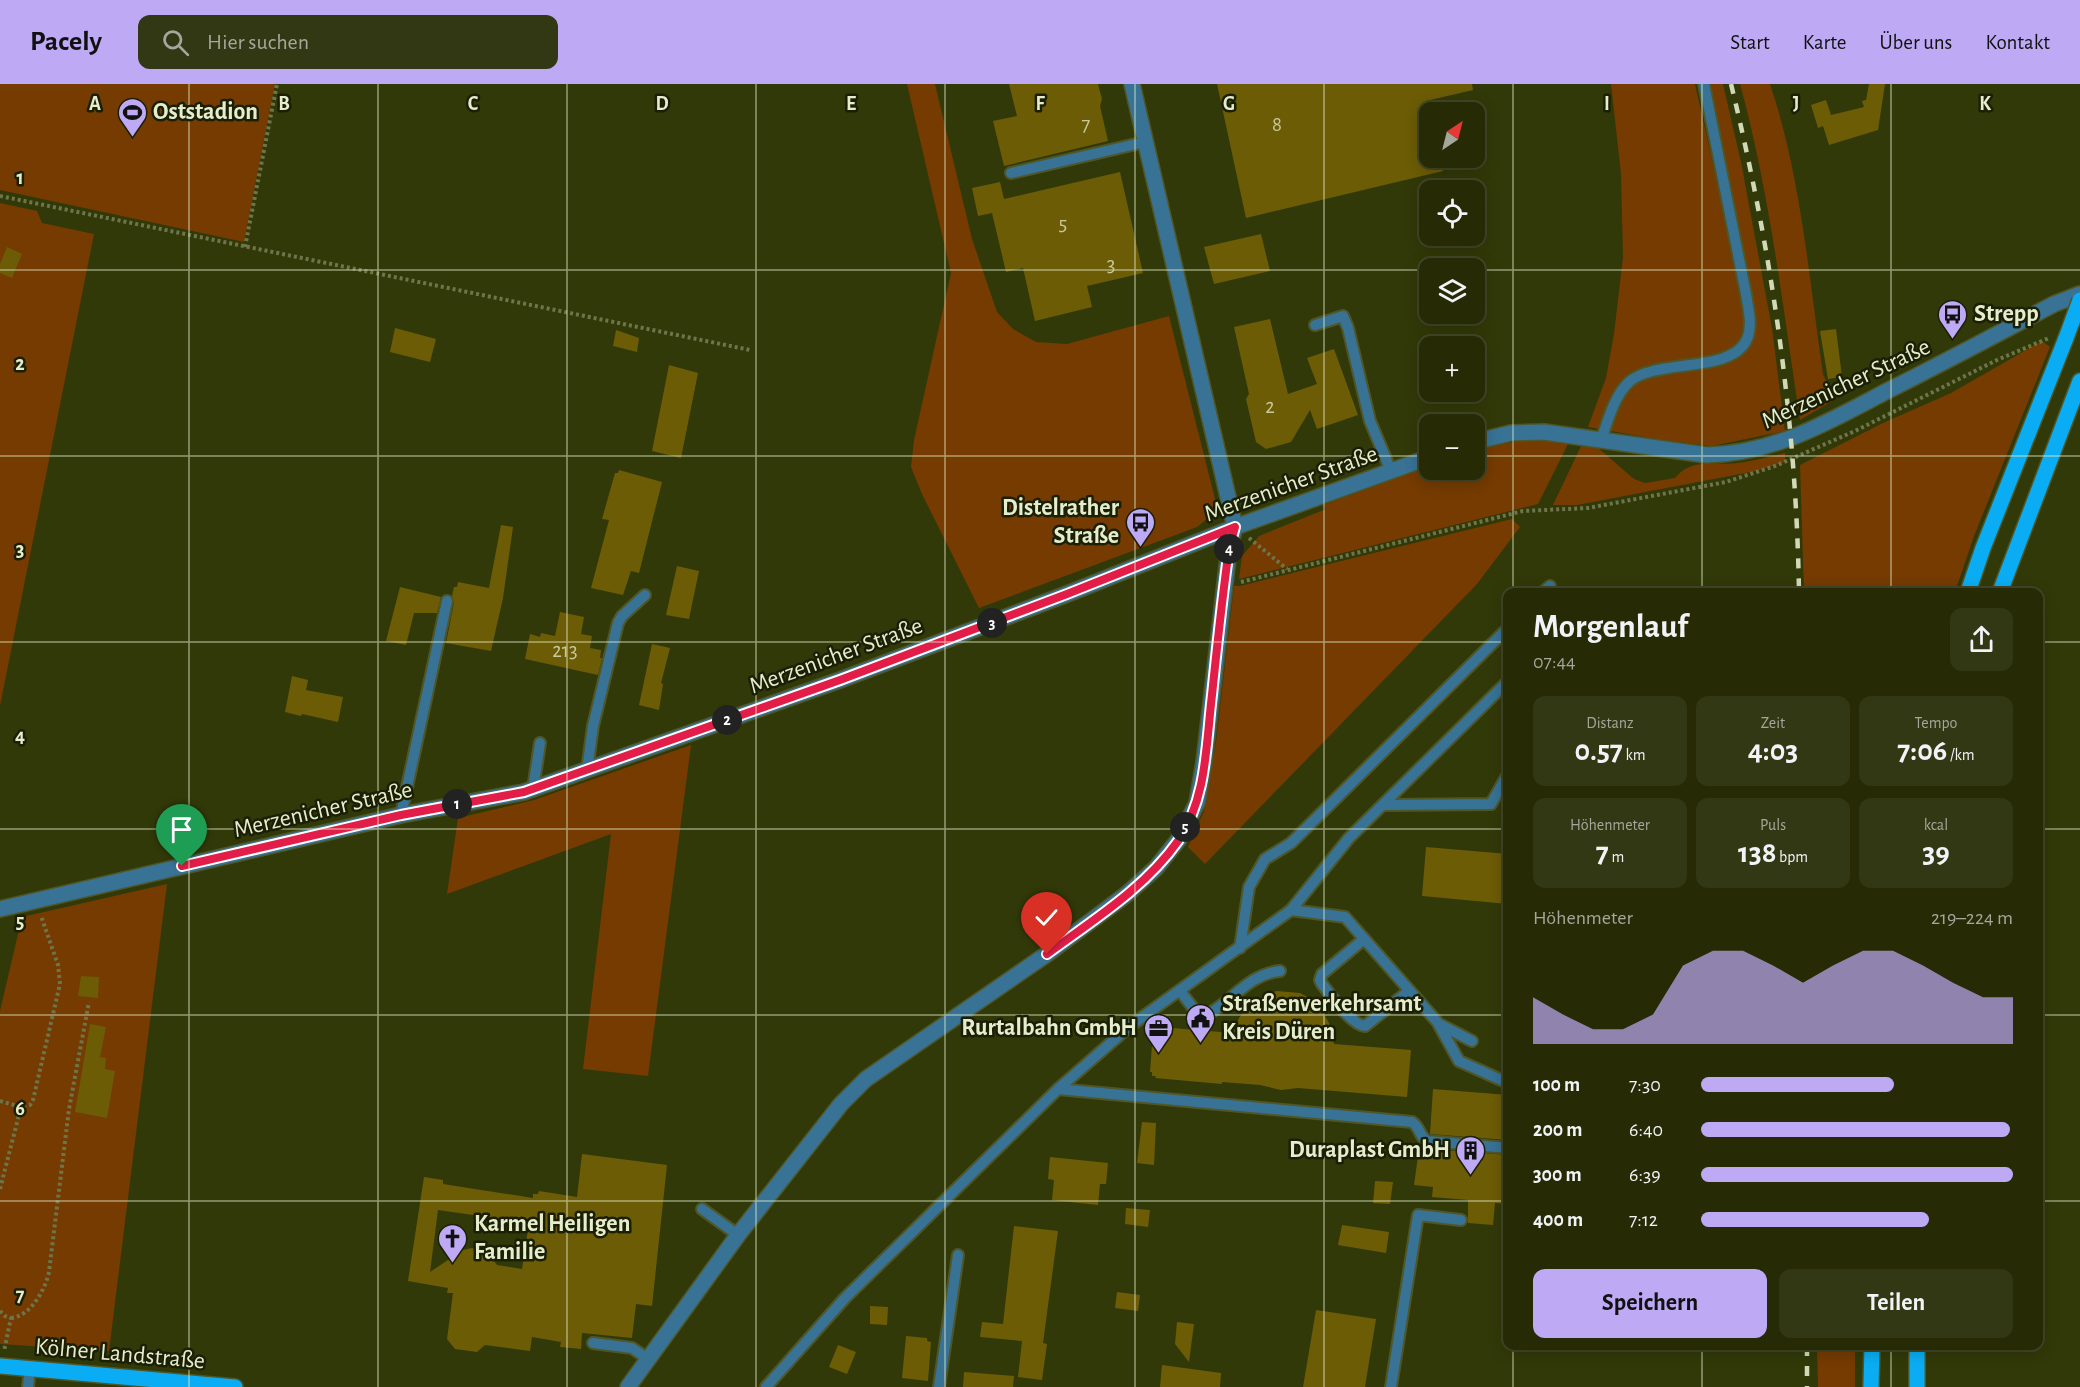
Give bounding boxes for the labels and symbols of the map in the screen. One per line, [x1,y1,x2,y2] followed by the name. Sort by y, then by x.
[89,94,101,114] text: A
[278,94,290,114] text: B
[468,94,479,114] text: C
[655,94,669,114] text: D
[846,94,856,114] text: E
[1035,94,1045,114] text: F
[1223,94,1235,114] text: G
[1604,94,1610,114] text: I
[1793,94,1799,114] text: J
[1979,94,1991,114] text: K
[116,96,148,138] sports icon: Oststadion
[153,100,258,124] place label: Oststadion
[1419,102,1485,168] north arrow
[1082,114,1091,135] house number: 7
[1272,114,1282,135] house number: 8
[16,168,24,188] text: 1
[1059,213,1067,234] house number: 5
[1107,254,1115,275] house number: 3
[1937,298,1969,340] bus stop icon: Strepp
[1974,302,2039,326] place label: Strepp
[1758,335,1934,433] street label: Merzenicher Straße
[15,354,25,374] text: 2
[1265,396,1275,417] house number: 2
[1201,442,1381,526] street label: Merzenicher Straße
[1002,496,1120,548] place label: Distelrather Straße
[1124,506,1156,548] bus stop icon: Distelrather Straße
[1214,534,1244,564] pin: 4
[16,540,24,560] text: 3
[977,608,1007,638] pin: 3
[746,614,926,698] street label: Merzenicher Straße
[552,640,578,661] house number: 213
[712,705,742,735] pin: 2
[15,726,25,746] text: 4
[231,778,415,842] street label: Merzenicher Straße
[442,789,472,819] pin: 1
[156,804,207,866] pin
[1170,812,1200,842] pin: 5
[1021,892,1072,954] pin
[16,912,24,932] text: 5
[1222,992,1421,1044] place label: Straßenverkehrsamt Kreis Düren
[1185,1002,1217,1044] public building icon: Straßenverkehrsamt Kreis Düren
[1142,1012,1174,1054] office icon: Rurtalbahn GmbH
[961,1016,1137,1040] place label: Rurtalbahn GmbH
[15,1099,25,1119] text: 6
[1455,1134,1487,1176] building icon: Duraplast GmbH
[1289,1138,1450,1162] place label: Duraplast GmbH
[474,1212,630,1264] place label: Karmel Heiligen Familie
[437,1222,469,1264] church icon: Karmel Heiligen Familie
[16,1285,25,1305] text: 7
[34,1335,206,1373] street label: Kölner Landstraße

